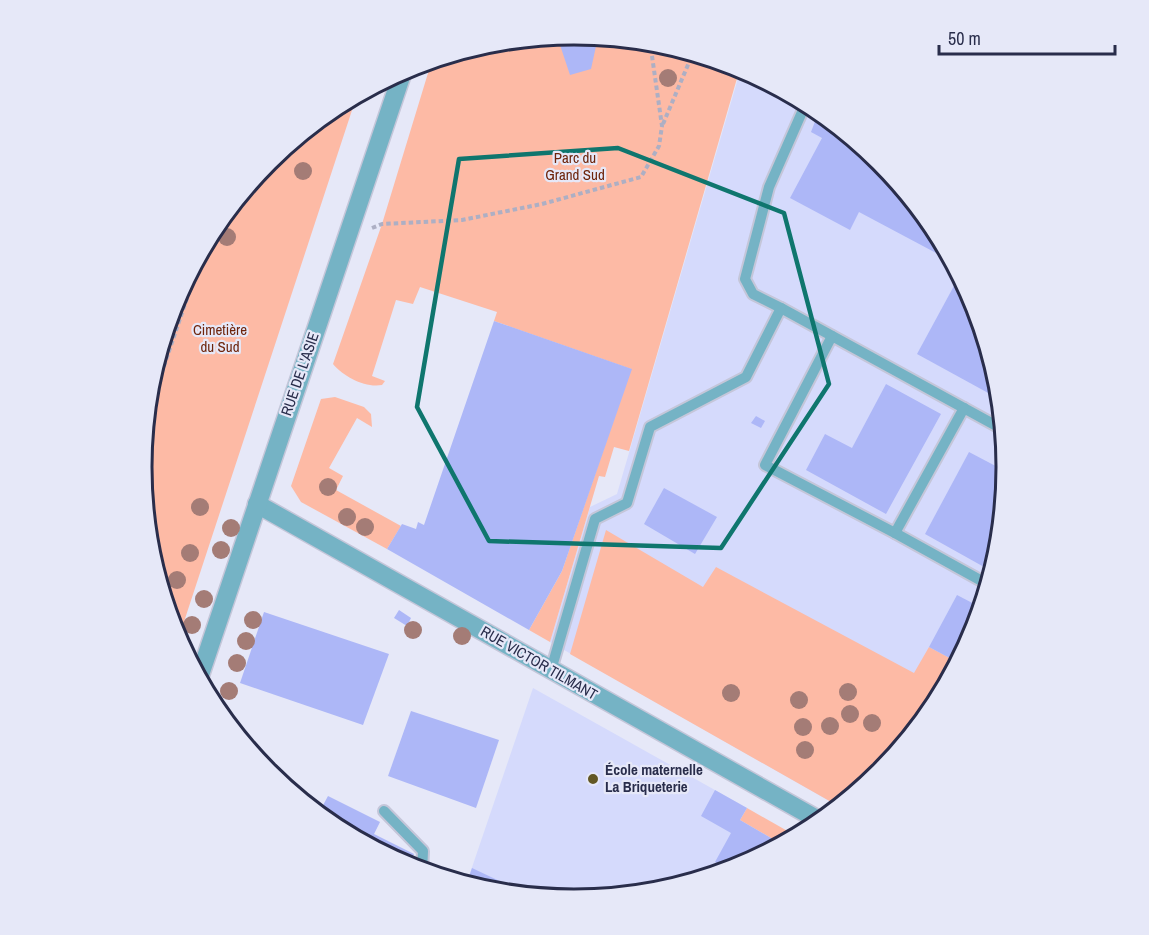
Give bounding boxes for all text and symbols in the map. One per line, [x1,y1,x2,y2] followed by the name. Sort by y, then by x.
[939,18,1114,56] scale bar
[948,26,981,51] text: 50 m
[545,147,605,185] park label: Parc du Grand Sud
[193,319,247,357] park label: Cimetière du Sud
[275,329,324,418] street label: RUE DE L'ASIE
[477,621,602,705] street label: RUE VICTOR TILMANT
[605,759,703,797] place label: École maternelle La Briqueterie
[586,772,600,786] marker: École maternelle La Briqueterie

